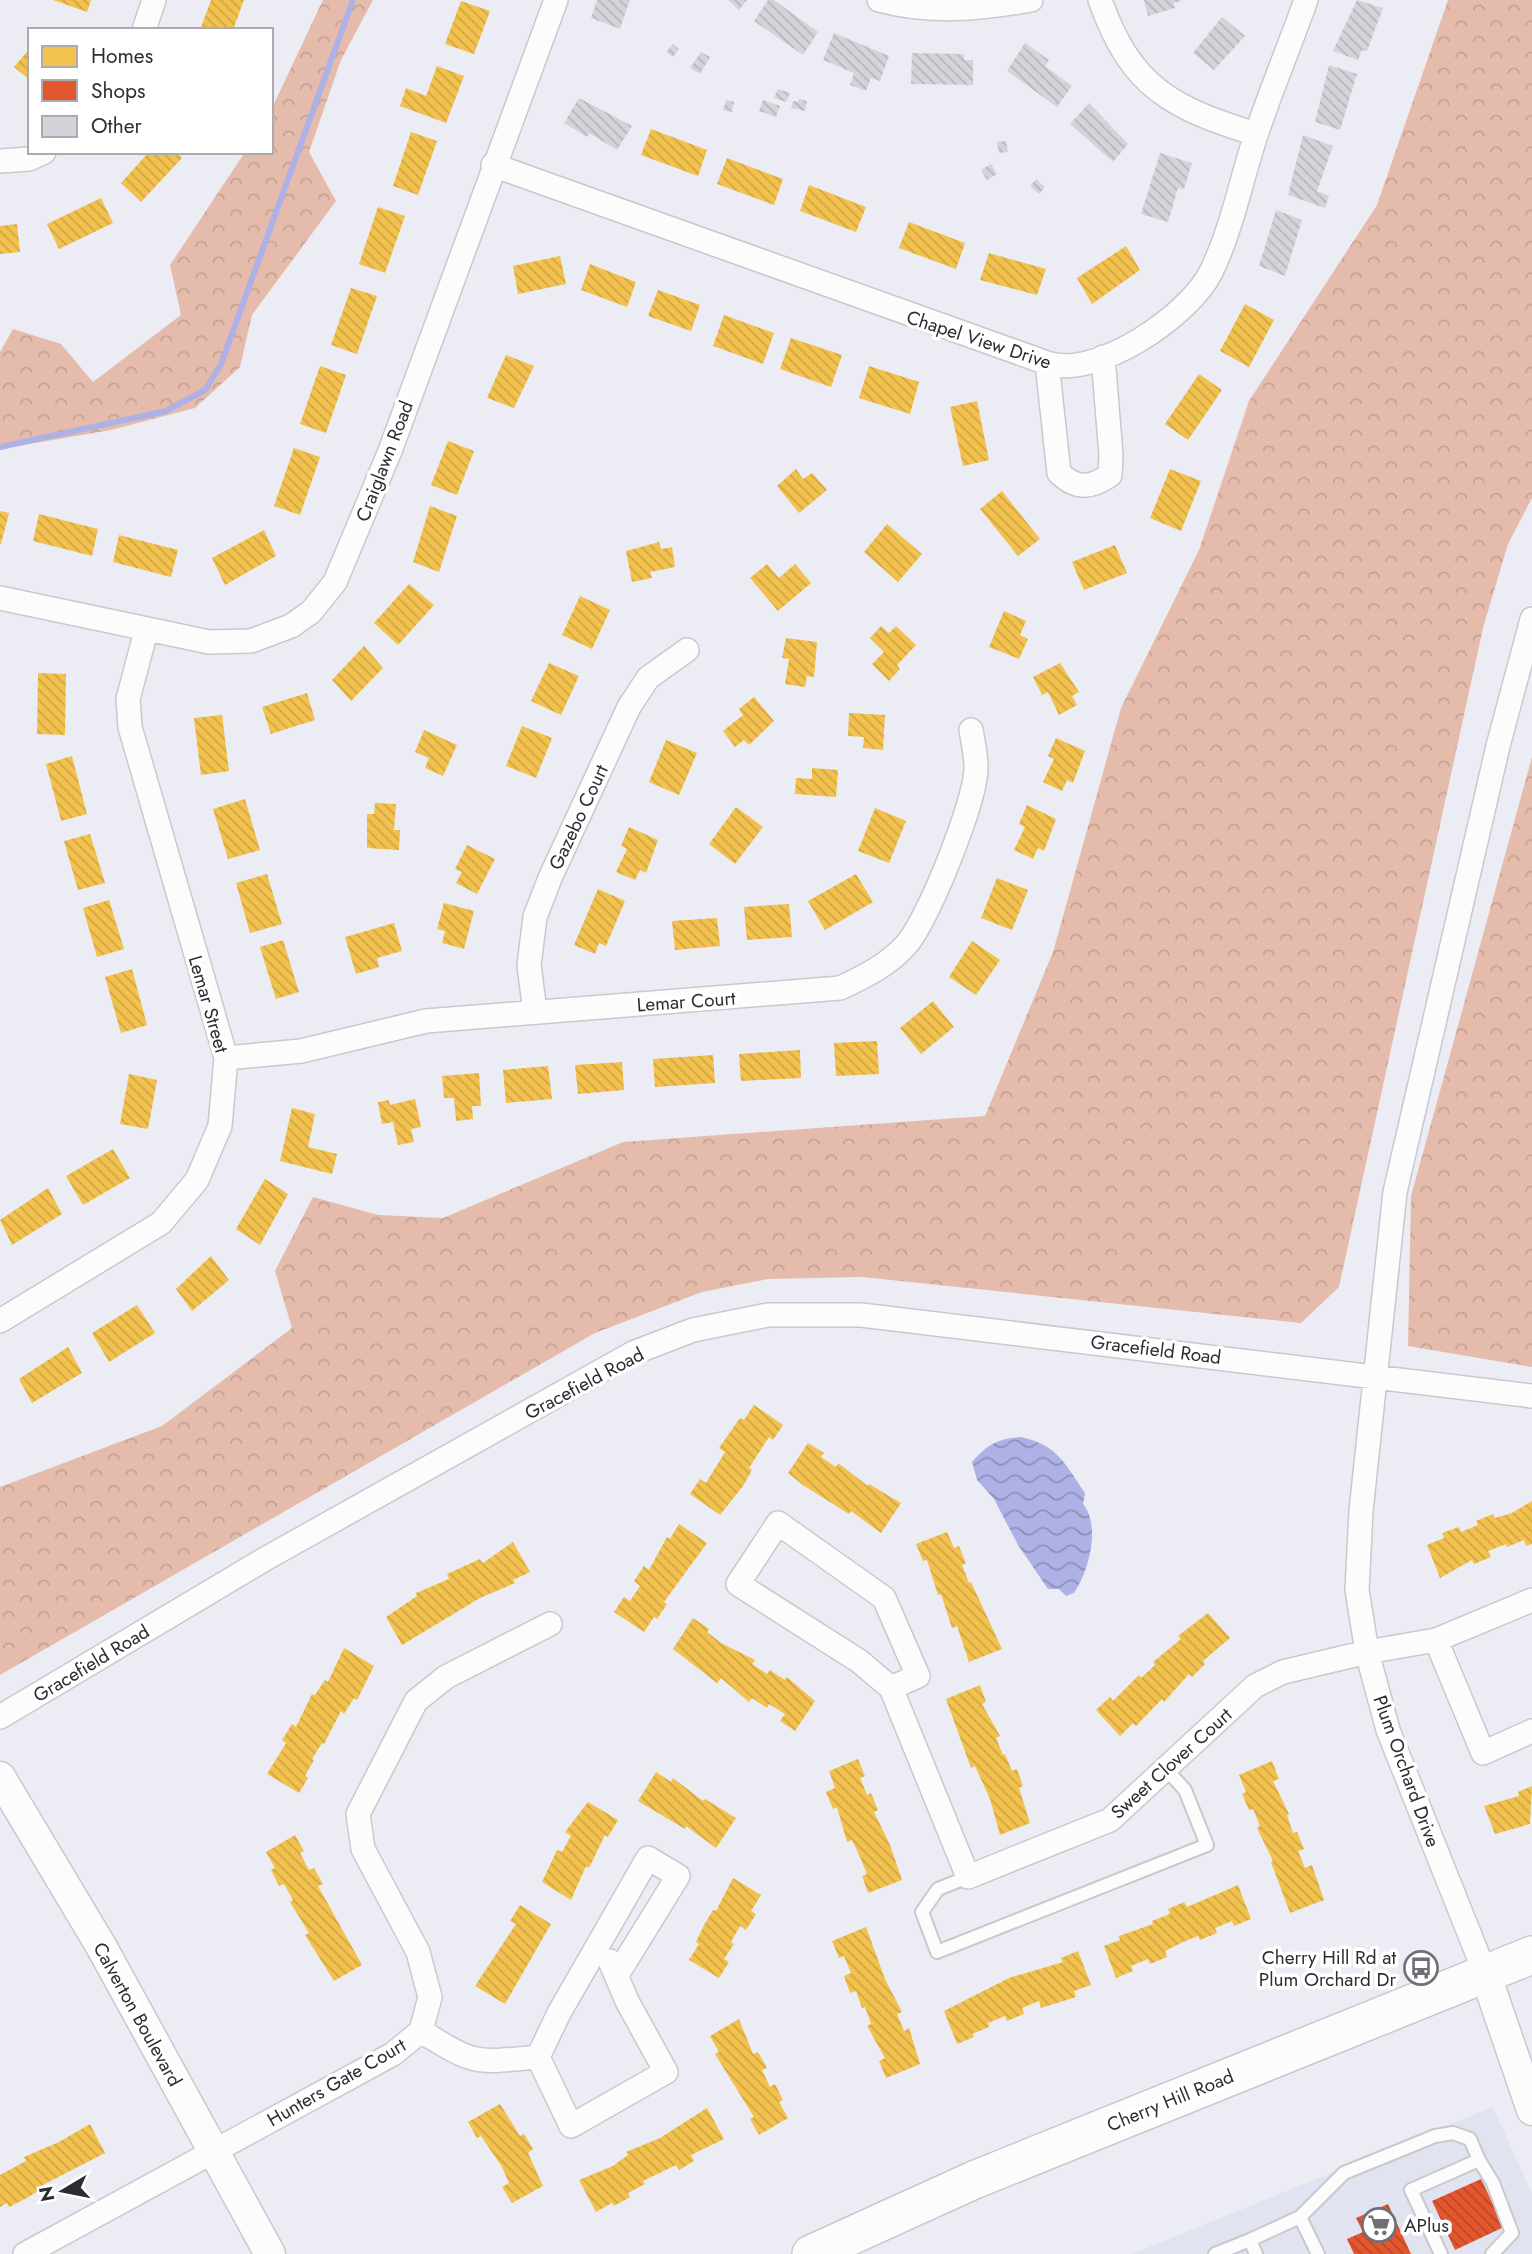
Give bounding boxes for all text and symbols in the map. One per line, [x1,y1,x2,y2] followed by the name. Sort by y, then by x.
[28,28,273,154] legend
[91,41,153,71] text: Homes
[91,76,145,106] text: Shops
[91,111,142,141] text: Other
[903,303,1055,376] street label: Chapel View Drive
[349,397,420,526] street label: Craiglawn Road
[542,760,615,874] street label: Gazebo Court
[182,952,235,1056] street label: Lemar Street
[636,985,737,1018] street label: Lemar Court
[1089,1328,1223,1371] street label: Gracefield Road
[520,1341,649,1426] street label: Gracefield Road
[28,1618,154,1709] street label: Gracefield Road
[1366,1691,1447,1851] street label: Plum Orchard Drive
[1105,1701,1238,1825] street label: Sweet Clover Court
[87,1937,188,2091] street label: Calverton Boulevard
[1259,1944,1396,1993] place label: Cherry Hill Rd at Plum Orchard Dr
[1402,1949,1440,1987] bus stop icon: Cherry Hill Rd at Plum Orchard Dr
[262,2031,411,2133] street label: Hunters Gate Court
[1103,2063,1238,2138] street label: Cherry Hill Road
[28,2156,98,2226] north arrow
[32,2184,61,2204] text: N
[1360,2206,1398,2244] supermarket icon: APlus
[1404,2212,1449,2239] place label: APlus

